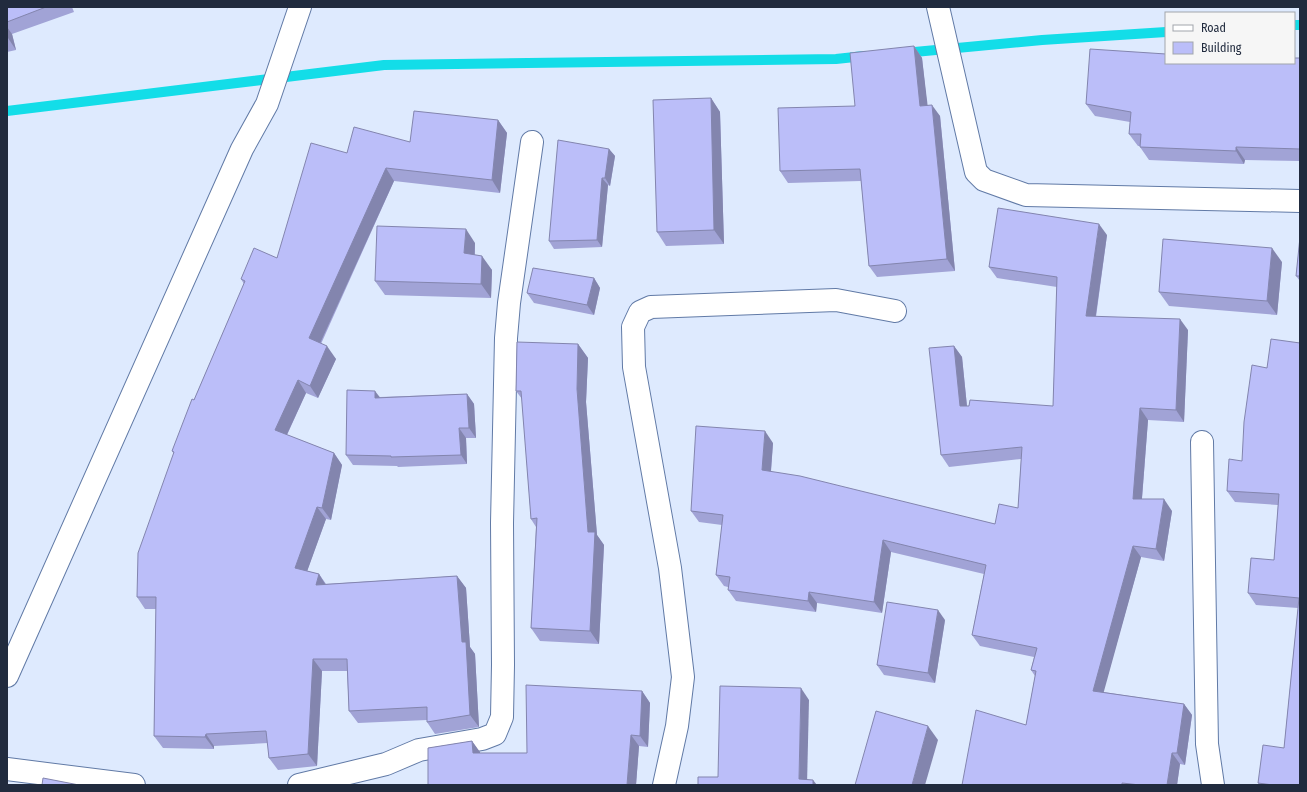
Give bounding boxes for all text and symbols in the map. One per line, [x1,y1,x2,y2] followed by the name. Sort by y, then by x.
[1165,12,1295,64] legend
[1201,21,1226,35] text: Road
[1201,41,1242,55] text: Building

